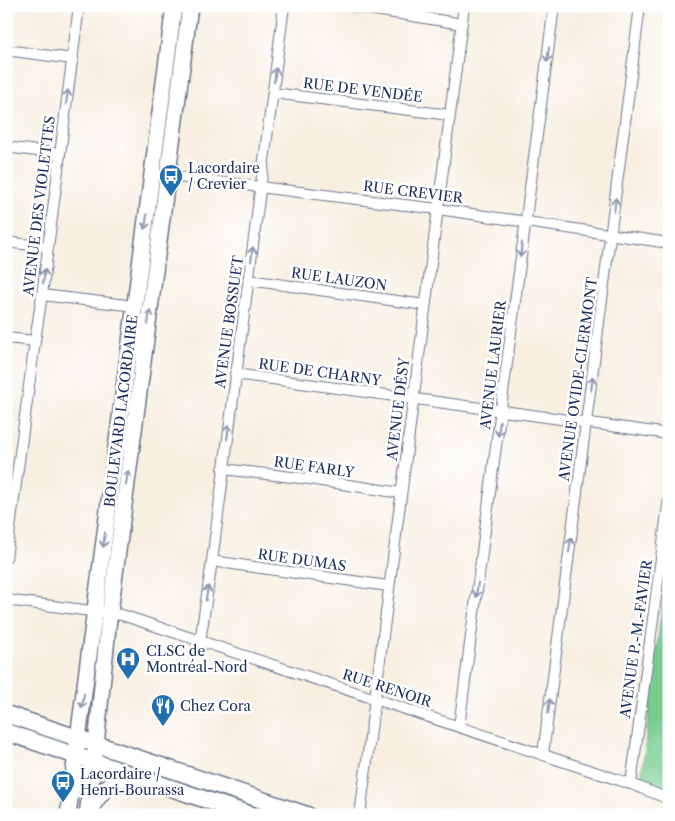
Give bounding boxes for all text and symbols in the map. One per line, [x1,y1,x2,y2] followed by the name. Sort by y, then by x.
[542,46,552,62] one-way arrow
[270,68,280,84] one-way arrow
[302,74,424,106] street label: RUE DE VENDÉE
[63,89,73,105] one-way arrow
[19,115,59,298] street label: AVENUE DES VIOLETTES
[188,159,260,193] place label: Lacordaire / Crevier
[158,163,184,197] bus stop icon: Lacordaire / Crevier
[362,177,465,207] street label: RUE CREVIER
[610,198,620,214] one-way arrow
[141,214,151,230] one-way arrow
[516,242,526,258] one-way arrow
[247,246,257,262] one-way arrow
[211,254,247,391] street label: AVENUE BOSSUET
[290,263,388,295] street label: RUE LAUZON
[39,268,49,284] one-way arrow
[555,275,601,483] street label: AVENUE OVIDE-CLERMONT
[476,299,510,432] street label: AVENUE LAURIER
[144,310,154,326] one-way arrow
[100,314,142,508] street label: BOULEVARD LACORDAIRE
[258,354,384,390] street label: RUE DE CHARNY
[383,355,413,463] street label: AVENUE DÉSY
[587,376,597,392] one-way arrow
[493,421,503,437] one-way arrow
[223,425,233,441] one-way arrow
[273,452,356,482] street label: RUE FARLY
[122,471,132,487] one-way arrow
[99,531,109,547] one-way arrow
[565,537,575,553] one-way arrow
[257,545,347,575] street label: RUE DUMAS
[616,558,656,720] street label: AVENUE P.-M.-FAVIER
[472,582,482,598] one-way arrow
[203,586,213,602] one-way arrow
[146,642,248,676] place label: CLSC de Montréal-Nord
[115,646,141,680] hospital icon: CLSC de Montréal-Nord
[340,665,435,711] street label: RUE RENOIR
[78,692,88,708] one-way arrow
[150,693,176,727] restaurant icon: Chez Cora
[180,697,252,715] place label: Chez Cora
[544,698,554,714] one-way arrow
[80,765,185,799] place label: Lacordaire / Henri-Bourassa
[50,769,76,803] bus stop icon: Lacordaire / Henri-Bourassa

